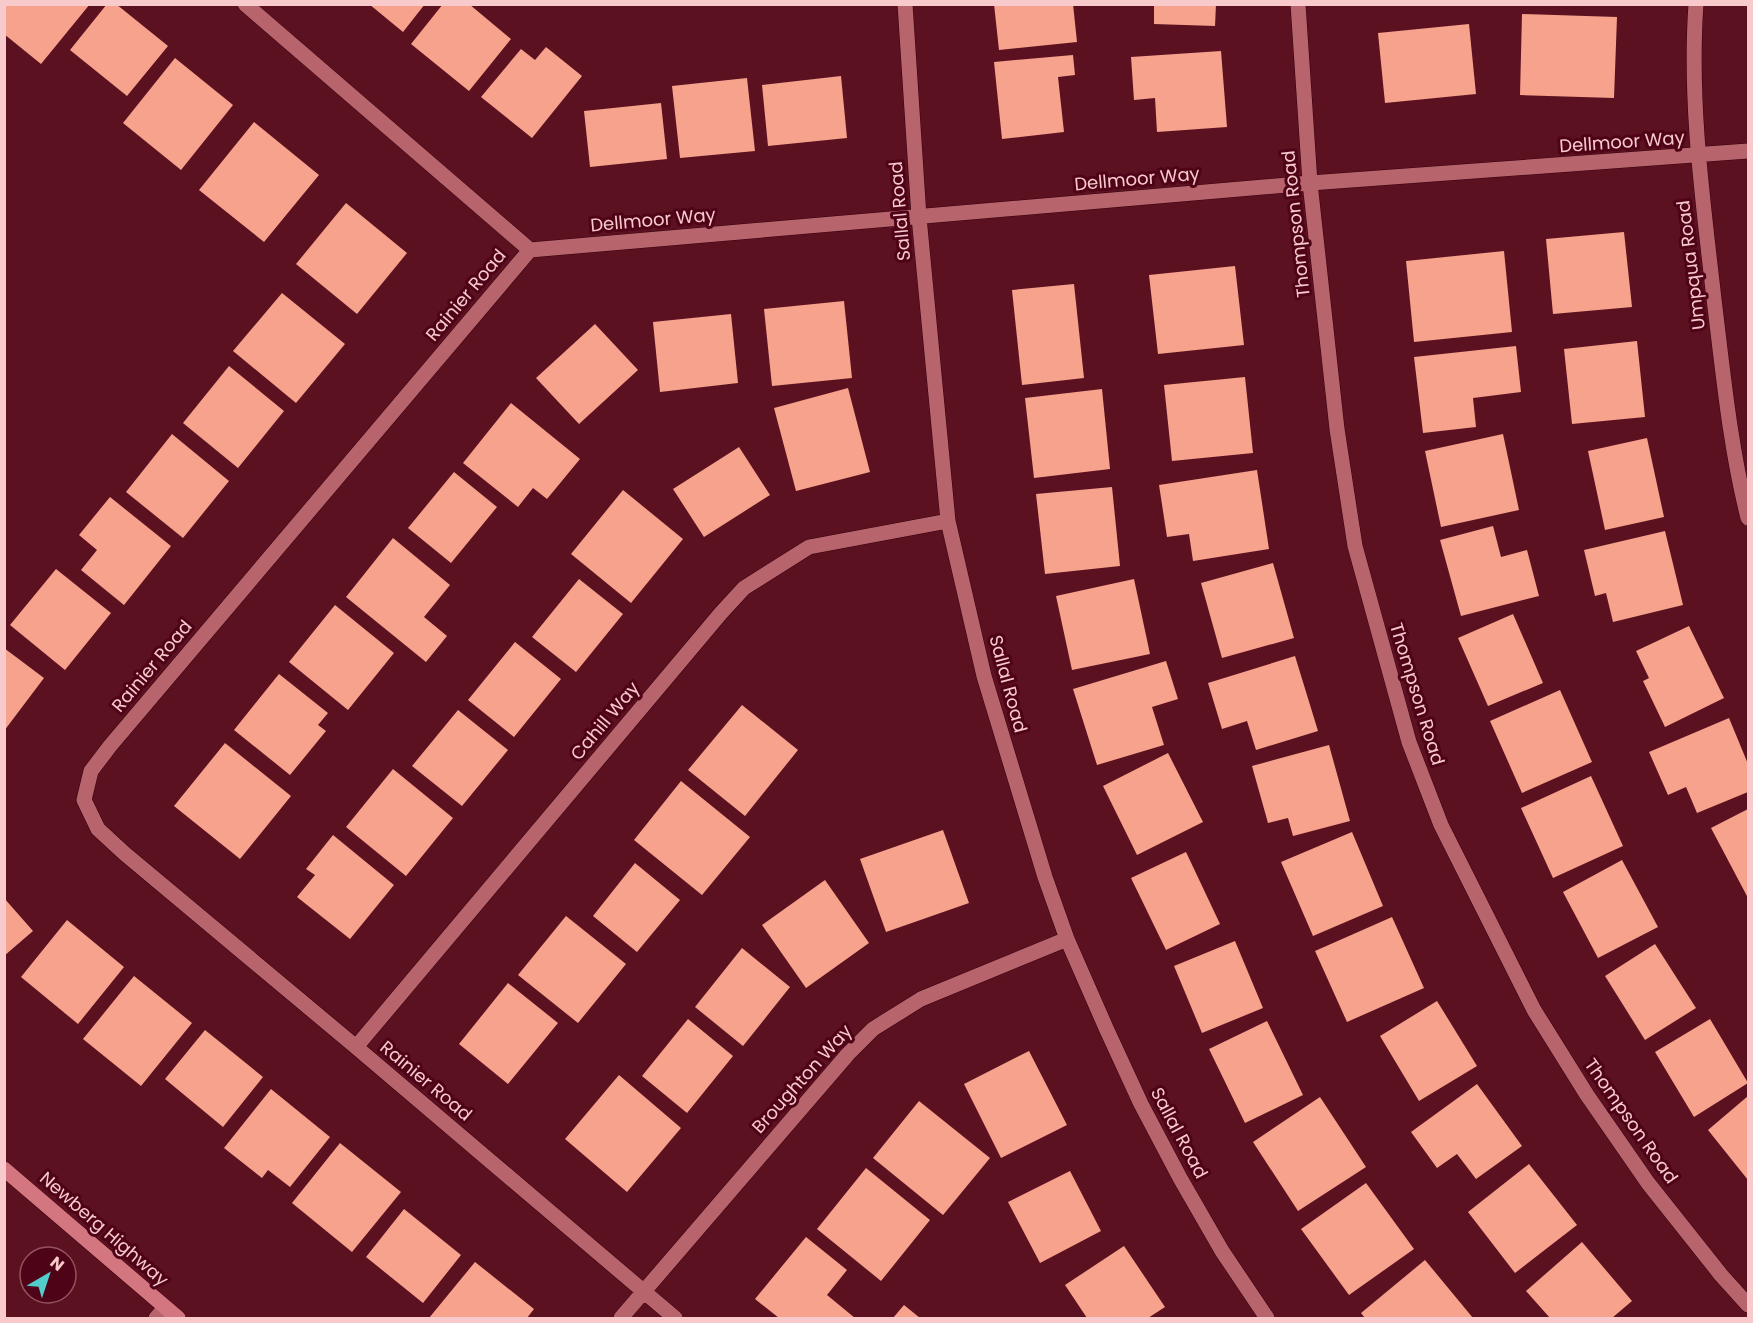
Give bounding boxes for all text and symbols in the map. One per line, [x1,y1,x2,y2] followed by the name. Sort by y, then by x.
[1558,125,1686,158] street label: Dellmoor Way
[1275,149,1316,299] street label: Thompson Road
[883,160,916,262] street label: Sallal Road
[1073,161,1201,196] street label: Dellmoor Way
[1670,199,1711,331] street label: Umpqua Road
[589,202,717,237] street label: Dellmoor Way
[420,243,511,346] street label: Rainier Road
[106,614,197,717] street label: Rainier Road
[1384,620,1451,768] street label: Thompson Road
[983,632,1033,735] street label: Sallal Road
[564,676,645,765] street label: Cahill Way
[746,1019,857,1139] street label: Broughton Way
[375,1035,478,1126] street label: Rainier Road
[1579,1053,1684,1188] street label: Thompson Road
[1145,1083,1214,1183] street label: Sallal Road
[35,1167,173,1291] street label: Newberg Highway
[18,1245,78,1305] north arrow

